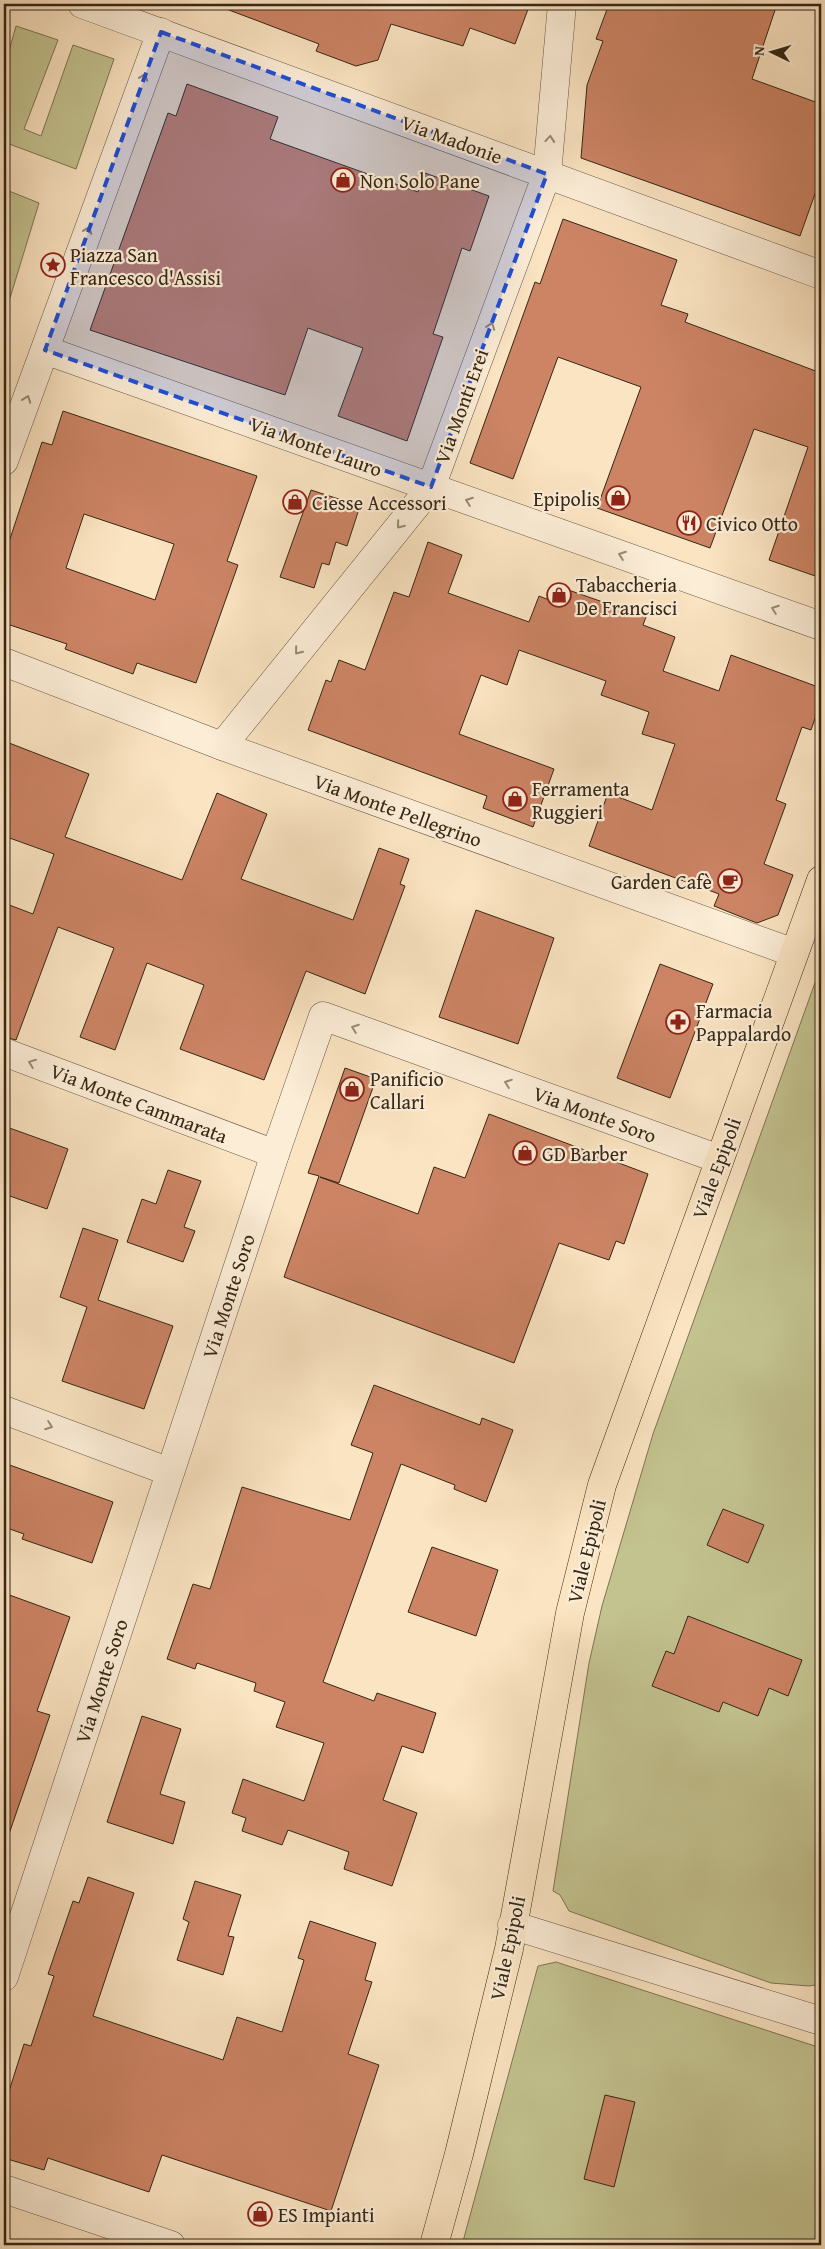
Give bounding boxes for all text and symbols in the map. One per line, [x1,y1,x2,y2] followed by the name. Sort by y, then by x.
[748,28,798,78] north arrow
[749,45,769,56] text: N
[138,74,148,82] one-way arrow
[397,107,507,171] street label: Via Madonie
[545,135,556,143] one-way arrow
[360,166,480,195] place label: Non Solo Pane
[330,167,356,193] shop icon: Non Solo Pane
[82,226,92,235] one-way arrow
[70,240,222,292] place label: Piazza San Francesco d'Assisi
[40,252,66,278] place icon: Piazza San Francesco d'Assisi
[485,323,495,331] one-way arrow
[427,344,495,468] street label: Via Monti Erei
[21,395,31,404] one-way arrow
[246,409,386,483] street label: Via Monte Lauro
[533,484,600,513] place label: Epipolis
[605,485,631,511] shop icon: Epipolis
[312,488,447,517] place label: Ciesse Accessori
[282,489,308,515] shop icon: Ciesse Accessori
[465,496,474,506] one-way arrow
[706,509,798,538] place label: Civico Otto
[676,510,702,536] restaurant icon: Civico Otto
[398,519,406,528] one-way arrow
[619,551,627,561] one-way arrow
[576,570,678,622] place label: Tabaccheria De Francisci
[546,582,572,608] shop icon: Tabaccheria De Francisci
[772,605,780,615] one-way arrow
[295,646,304,655] one-way arrow
[310,766,486,854] street label: Via Monte Pellegrino
[532,774,630,826] place label: Ferramenta Ruggieri
[502,786,528,812] shop icon: Ferramenta Ruggieri
[611,867,712,896] place label: Garden Cafè
[717,868,743,894] cafe icon: Garden Cafè
[696,996,791,1048] place label: Farmacia Pappalardo
[665,1009,691,1035] pharmacy icon: Farmacia Pappalardo
[352,1024,360,1034] one-way arrow
[46,1056,232,1150] street label: Via Monte Cammarata
[28,1059,37,1069] one-way arrow
[370,1064,444,1116] place label: Panificio Callari
[339,1076,365,1102] shop icon: Panificio Callari
[529,1078,661,1150] street label: Via Monte Soro
[505,1079,513,1089] one-way arrow
[684,1113,748,1223] street label: Viale Epipoli
[542,1139,627,1168] place label: GD Barber
[512,1140,538,1166] shop icon: GD Barber
[194,1230,262,1362] street label: Via Monte Soro
[45,1421,53,1431] one-way arrow
[559,1496,613,1606] street label: Viale Epipoli
[67,1615,135,1747] street label: Via Monte Soro
[482,1893,532,2003] street label: Viale Epipoli
[278,2200,375,2229] place label: ES Impianti
[247,2201,273,2227] shop icon: ES Impianti

